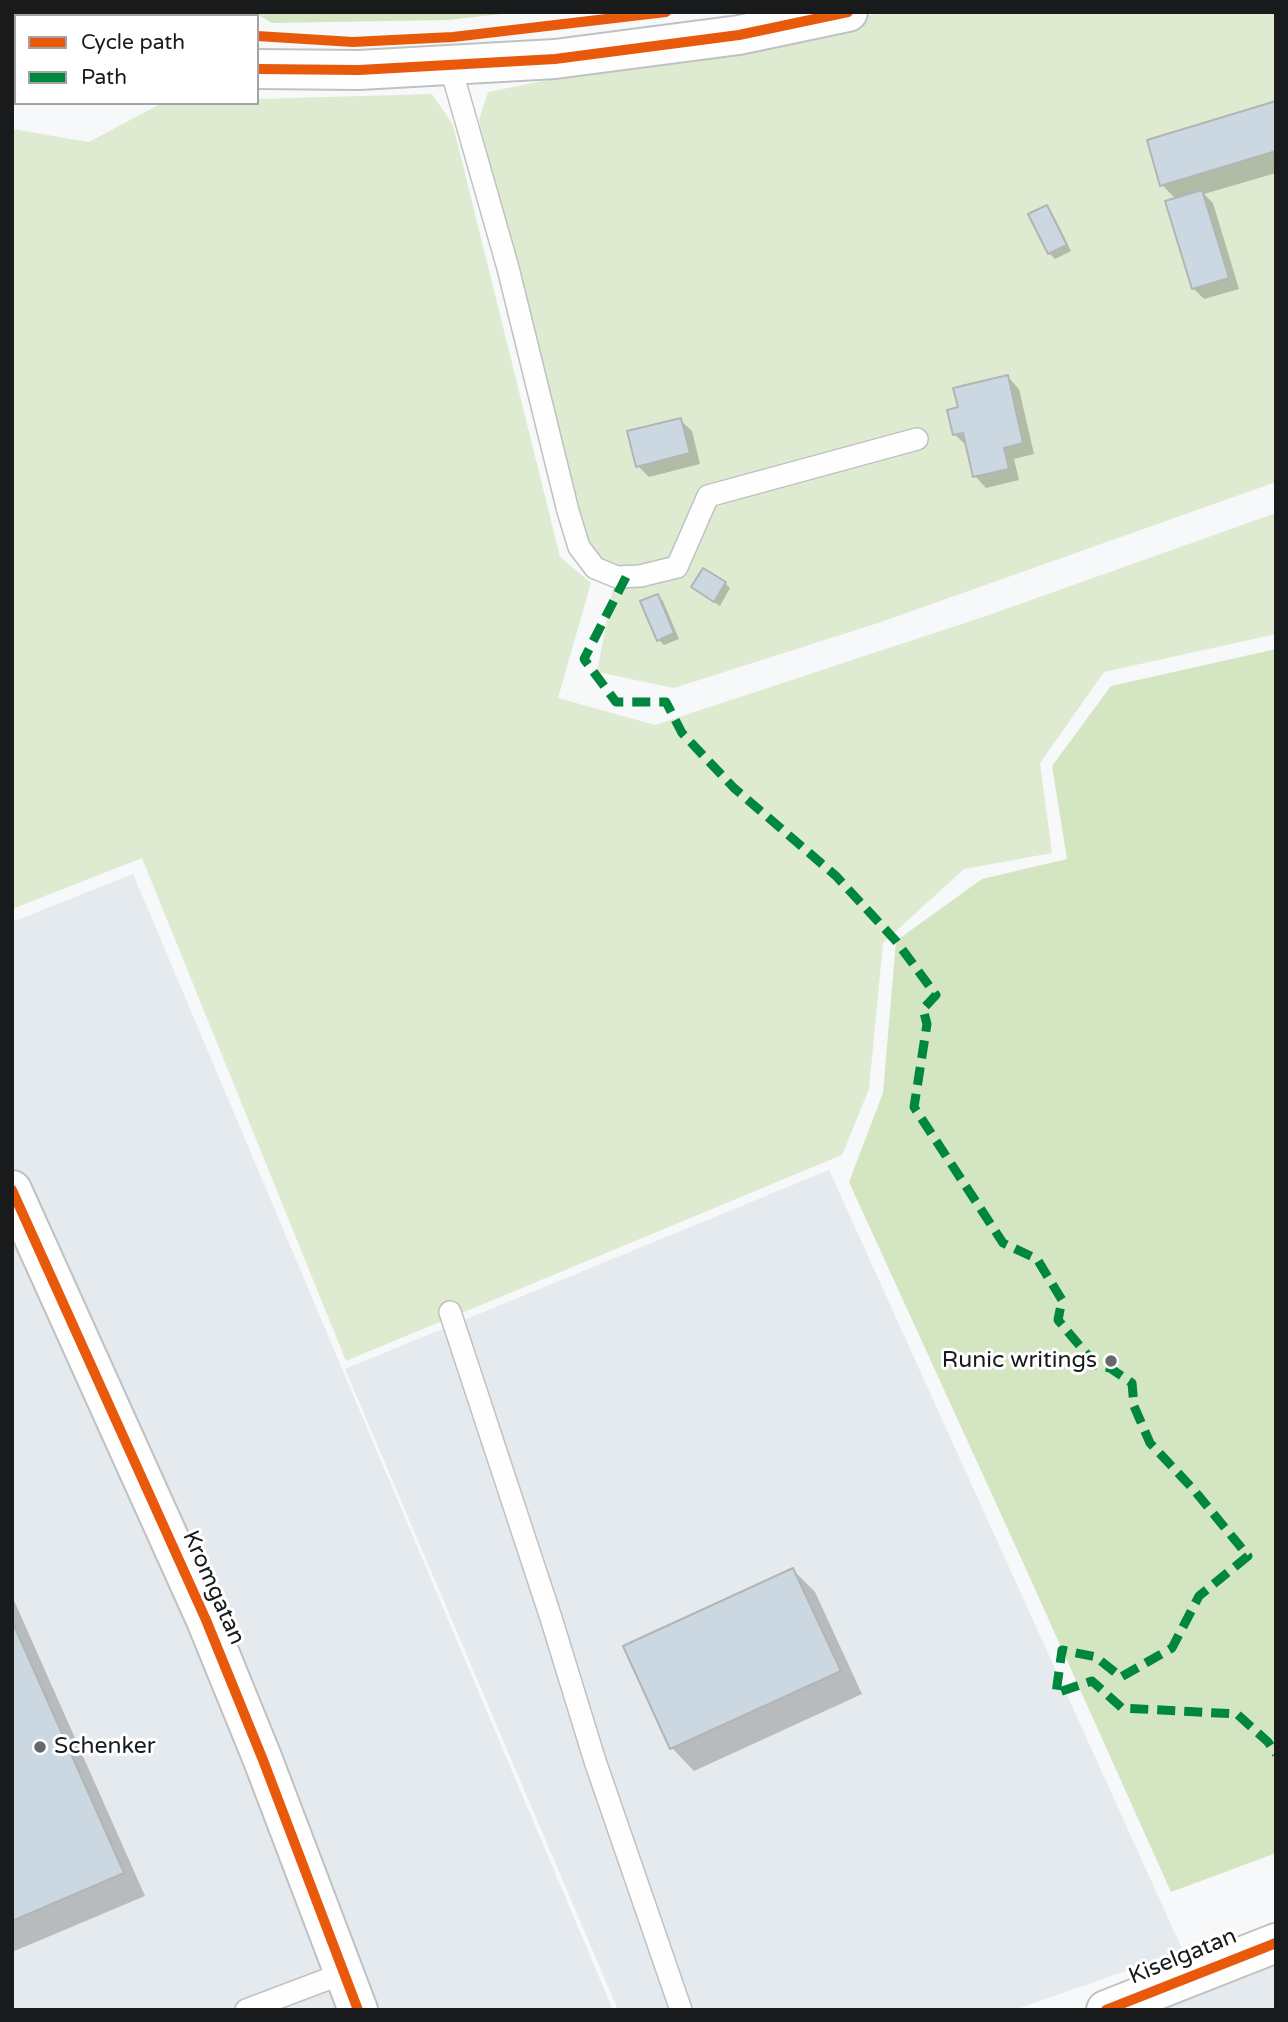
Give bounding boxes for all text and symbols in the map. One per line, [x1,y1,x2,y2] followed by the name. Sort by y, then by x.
[14,14,259,105] legend
[81,30,185,55] text: Cycle path
[81,65,127,90] text: Path
[942,1347,1097,1375] place label: Runic writings
[1103,1353,1119,1369] marker: Runic writings
[176,1527,250,1649] street label: Kromgatan
[54,1733,156,1761] place label: Schenker
[32,1739,48,1755] marker: Schenker
[1125,1923,1241,1991] street label: Kiselgatan

